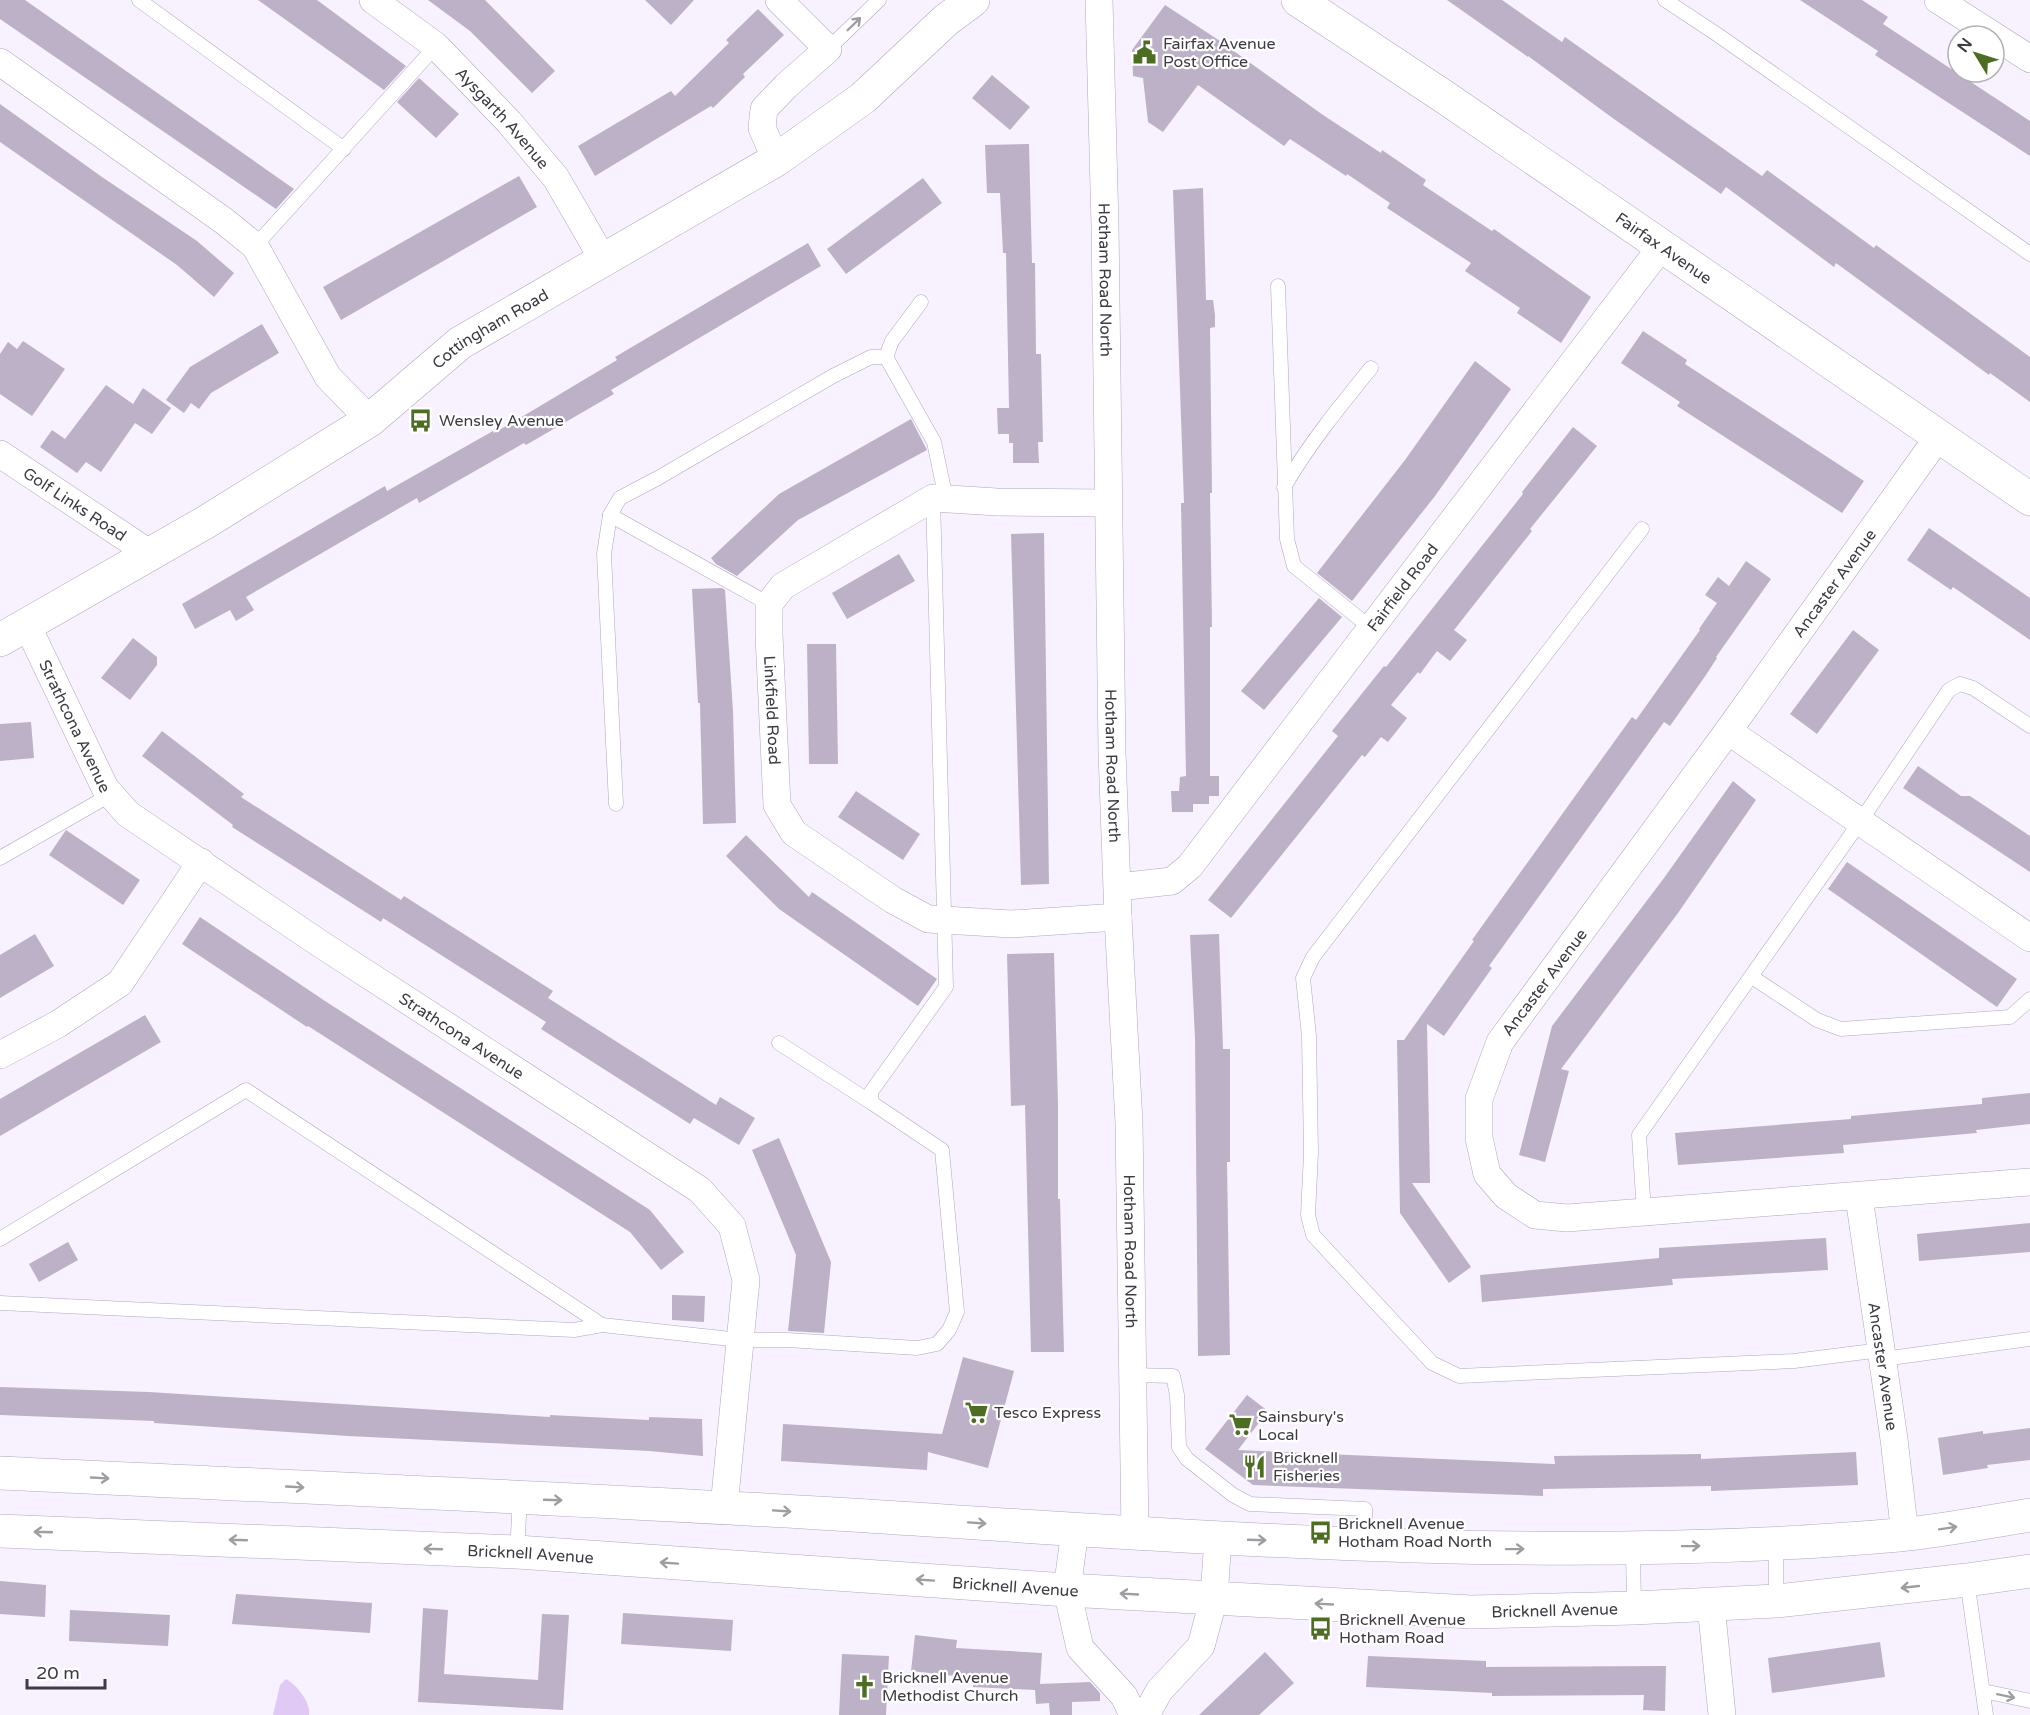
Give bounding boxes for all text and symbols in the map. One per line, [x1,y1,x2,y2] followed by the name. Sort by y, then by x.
[846,17,861,32] one-way arrow
[1946,24,2006,84] north arrow
[1163,34,1276,72] place label: Fairfax Avenue Post Office
[1953,34,1977,57] text: N
[1132,39,1158,65] public building icon: Fairfax Avenue Post Office
[451,63,553,173] street label: Aysgarth Avenue
[1093,203,1116,357] street label: Hotham Road North
[1611,208,1716,289] street label: Fairfax Avenue
[428,285,552,374] street label: Cottingham Road
[408,407,434,433] bus stop icon: Wensley Avenue
[439,411,564,431] place label: Wensley Avenue
[19,463,130,546] street label: Golf Links Road
[1789,525,1881,642] street label: Ancaster Avenue
[1363,540,1443,636] street label: Fairfield Road
[759,655,784,765] street label: Linkfield Road
[34,657,115,796] street label: Strathcona Avenue
[1100,689,1124,843] street label: Hotham Road North
[1498,925,1592,1040] street label: Ancaster Avenue
[395,989,527,1084] street label: Strathcona Avenue
[1119,1174,1141,1329] street label: Hotham Road North
[1863,1301,1902,1432] street label: Ancaster Avenue
[963,1399,989,1425] supermarket icon: Tesco Express
[994,1403,1101,1423] place label: Tesco Express
[1258,1407,1344,1445] place label: Sainsbury's Local
[1227,1412,1253,1438] supermarket icon: Sainsbury's Local
[1273,1448,1340,1486] place label: Bricknell Fisheries
[1242,1453,1268,1479] restaurant icon: Bricknell Fisheries
[90,1473,110,1484] one-way arrow
[285,1482,305,1493] one-way arrow
[542,1494,562,1505] one-way arrow
[772,1505,792,1516] one-way arrow
[1338,1514,1492,1552] place label: Bricknell Avenue Hotham Road North
[966,1518,986,1529] one-way arrow
[1307,1519,1333,1545] bus stop icon: Bricknell Avenue Hotham Road North
[1938,1522,1958,1533] one-way arrow
[34,1527,54,1538] one-way arrow
[1246,1534,1266,1545] one-way arrow
[228,1535,248,1546] one-way arrow
[1681,1540,1701,1552] one-way arrow
[467,1541,594,1568] street label: Bricknell Avenue
[423,1543,443,1554] one-way arrow
[1504,1543,1524,1555] one-way arrow
[660,1557,680,1568] one-way arrow
[951,1573,1079,1602] street label: Bricknell Avenue
[915,1574,935,1585] one-way arrow
[1900,1582,1920,1593] one-way arrow
[1119,1588,1139,1599] one-way arrow
[1314,1598,1334,1609] one-way arrow
[1491,1599,1618,1622] street label: Bricknell Avenue
[1339,1610,1466,1648] place label: Bricknell Avenue Hotham Road
[1308,1615,1334,1641] bus stop icon: Bricknell Avenue Hotham Road
[27,1652,105,1690] scale bar
[36,1662,80,1684] text: 20 m
[882,1668,1019,1706] place label: Bricknell Avenue Methodist Church
[851,1673,877,1699] church icon: Bricknell Avenue Methodist Church
[1996,1691,2016,1702] one-way arrow

